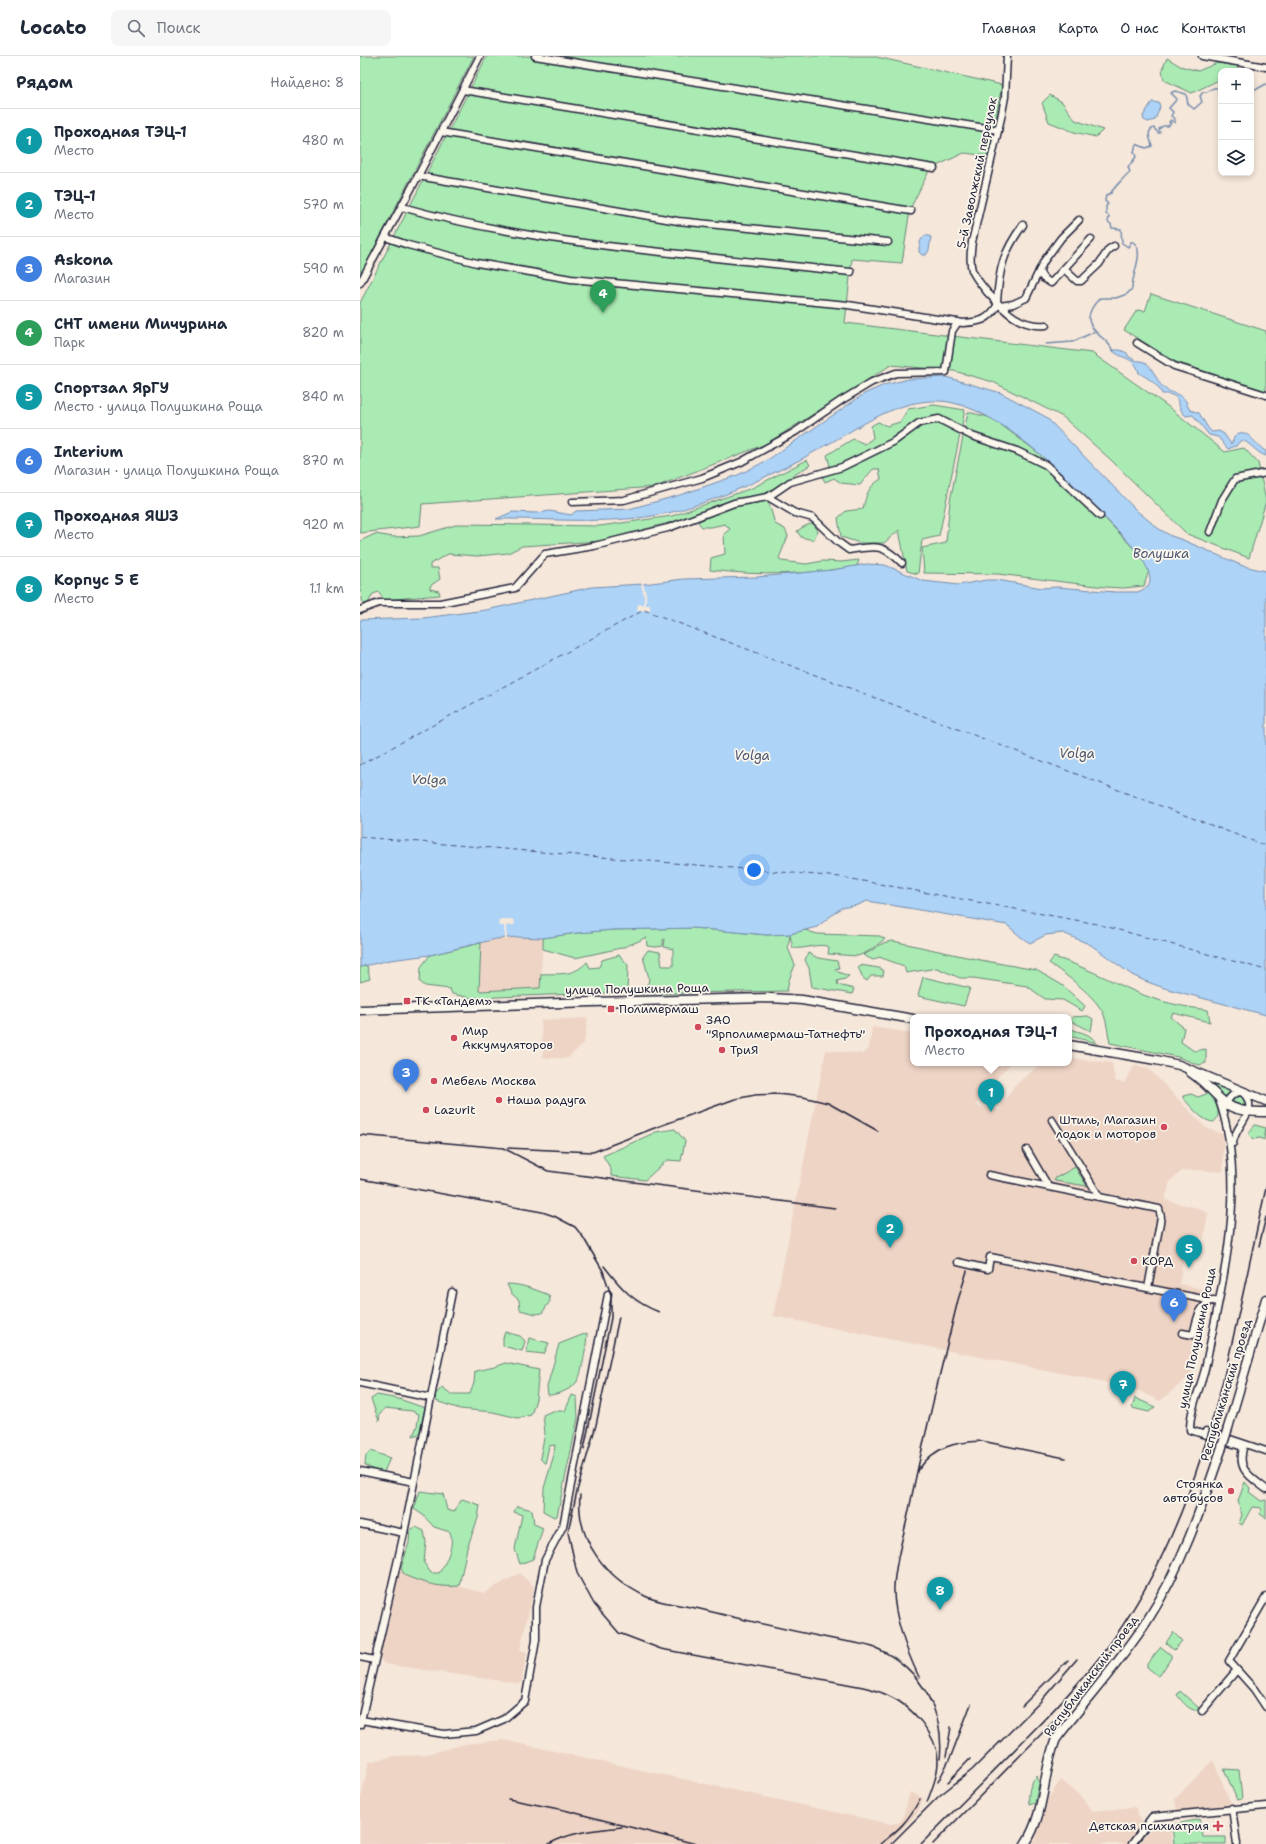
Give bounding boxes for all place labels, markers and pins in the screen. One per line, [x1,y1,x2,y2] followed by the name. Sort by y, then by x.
[590,280,616,313] pin: 4
[415,993,492,1009] place label: ТК «Тандем»
[402,996,412,1006] marker: ТК «Тандем»
[619,1001,699,1017] place label: Полимермаш
[606,1004,616,1014] marker: Полимермаш
[706,1012,865,1042] place label: ЗАО "Ярполимермаш-Татнефть"
[693,1022,703,1032] marker: ЗАО "Ярполимермаш-Татнефть"
[462,1023,553,1053] place label: Мир Аккумуляторов
[449,1033,459,1043] marker: Мир Аккумуляторов
[730,1042,758,1058] place label: ТриЯ
[717,1045,727,1055] marker: ТриЯ
[393,1059,419,1092] pin: 3
[442,1073,537,1089] place label: Мебель Москва
[429,1076,439,1086] marker: Мебель Москва
[978,1079,1004,1112] pin: 1
[507,1092,586,1108] place label: Наша радуга
[494,1095,504,1105] marker: Наша радуга
[434,1102,475,1118] place label: Lazurit
[421,1105,431,1115] marker: Lazurit
[1056,1112,1156,1142] place label: Штиль, Магазин лодок и моторов
[1159,1122,1169,1132] marker: Штиль, Магазин лодок и моторов
[877,1215,903,1248] pin: 2
[1176,1235,1202,1268] pin: 5
[1142,1253,1173,1269] place label: КОРД
[1129,1256,1139,1266] marker: КОРД
[1161,1289,1187,1322] pin: 6
[1110,1371,1136,1404] pin: 7
[1163,1476,1224,1506] place label: Стоянка автобусов
[1226,1486,1236,1496] marker: Стоянка автобусов
[927,1577,953,1610] pin: 8
[1089,1818,1209,1834] place label: Детская психиатрия
[1212,1820,1224,1832] marker: Детская психиатрия

